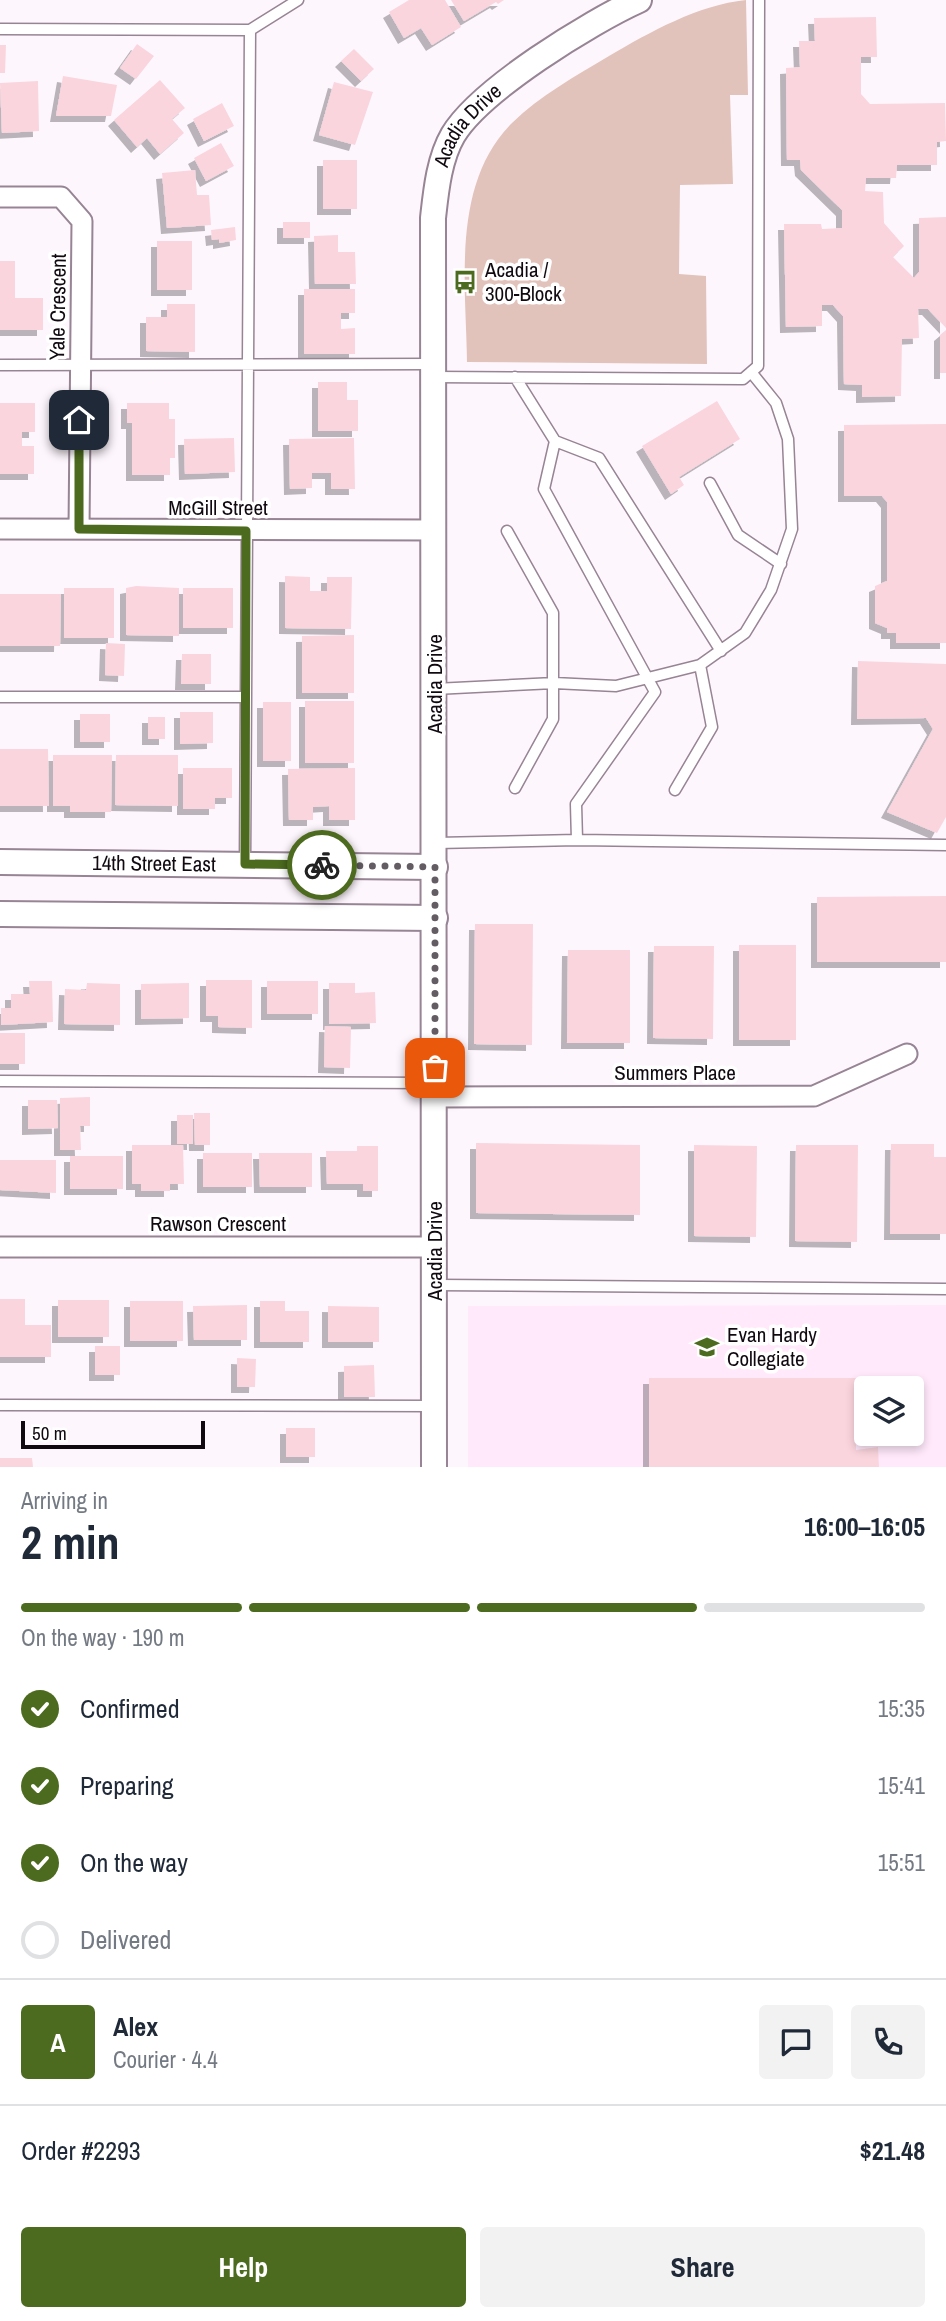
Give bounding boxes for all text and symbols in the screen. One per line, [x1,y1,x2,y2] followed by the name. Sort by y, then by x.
[426,76,507,171] street label: Acadia Drive
[42,253,73,361] street label: Yale Crescent
[484,255,562,308] place label: Acadia / 300-Block
[451,268,479,296] bus stop icon: Acadia / 300-Block
[49,390,109,450] pin
[60,401,98,439] icon: home
[168,493,268,522] street label: McGill Street
[420,634,449,735] street label: Acadia Drive
[287,830,357,900] courier
[303,846,341,884] icon: bike
[92,848,216,878] street label: 14th Street East
[405,1038,465,1098] pin
[416,1049,454,1087] icon: bag
[614,1058,736,1087] street label: Summers Place
[420,1201,449,1302] street label: Acadia Drive
[150,1209,286,1238] street label: Rawson Crescent
[727,1320,817,1373] place label: Evan Hardy Collegiate
[693,1333,721,1361] school or university icon: Evan Hardy Collegiate
[854,1376,924,1446] map controls
[854,1376,924,1446] button: layers
[21,1418,205,1450] scale bar
[32,1420,67,1446] text: 50 m
[21,1485,108,1516] text: Arriving in
[804,1509,925,1544] text: 16:00–16:05
[21,1511,120,1573] text: 2 min
[21,1622,185,1653] text: On the way · 190 m
[21,1690,59,1728] icon: check
[80,1691,180,1726] text: Confirmed
[878,1693,925,1724] text: 15:35
[21,1767,59,1805] icon: check
[80,1768,174,1803] text: Preparing
[878,1770,925,1801] text: 15:41
[21,1844,59,1882] icon: check
[80,1845,188,1880] text: On the way
[878,1847,925,1878] text: 15:51
[80,1922,171,1957] text: Delivered
[759,2005,833,2079] button: chat
[851,2005,925,2079] button: phone
[113,2009,158,2044] text: Alex
[50,2025,66,2060] text: A
[113,2044,218,2075] text: Courier · 4.4
[21,2133,141,2168] text: Order #2293
[860,2133,925,2168] text: $21.48
[21,2227,466,2307] button: Help
[480,2227,925,2307] button: Share

